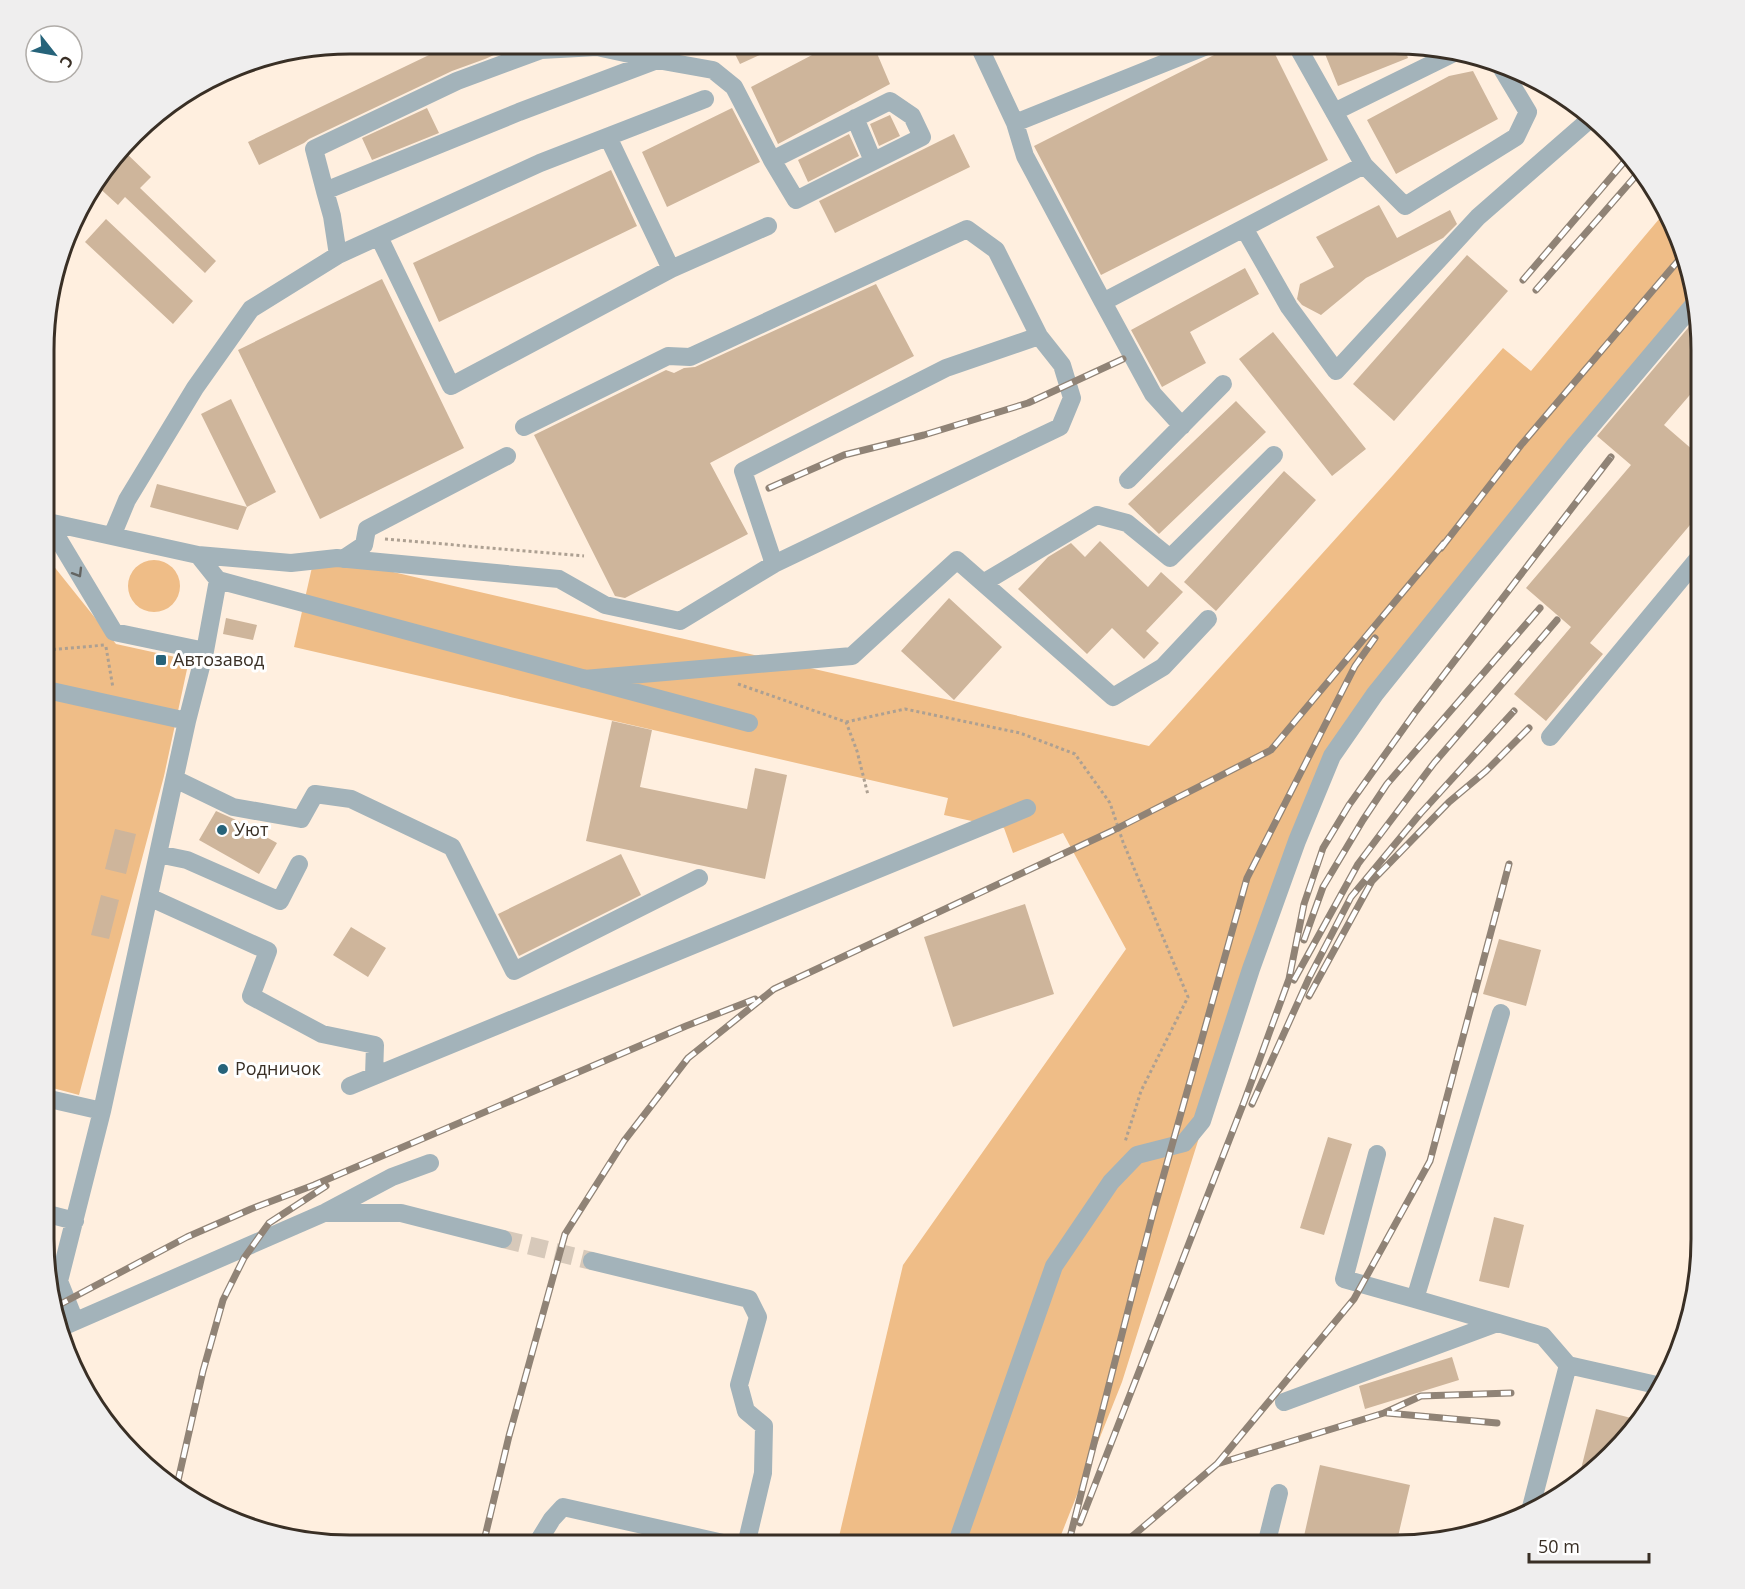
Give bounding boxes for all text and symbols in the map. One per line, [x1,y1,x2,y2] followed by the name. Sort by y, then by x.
[24,24,84,84] north arrow
[55,52,79,72] text: С
[71,566,83,577] one-way arrow
[173,647,264,671] place label: Автозавод
[154,653,168,667] marker: Автозавод
[234,817,269,841] place label: Уют
[215,823,229,837] marker: Уют
[235,1056,322,1080] place label: Родничок
[216,1062,230,1076] marker: Родничок
[1529,1526,1649,1564] scale bar
[1538,1534,1580,1558] text: 50 m

